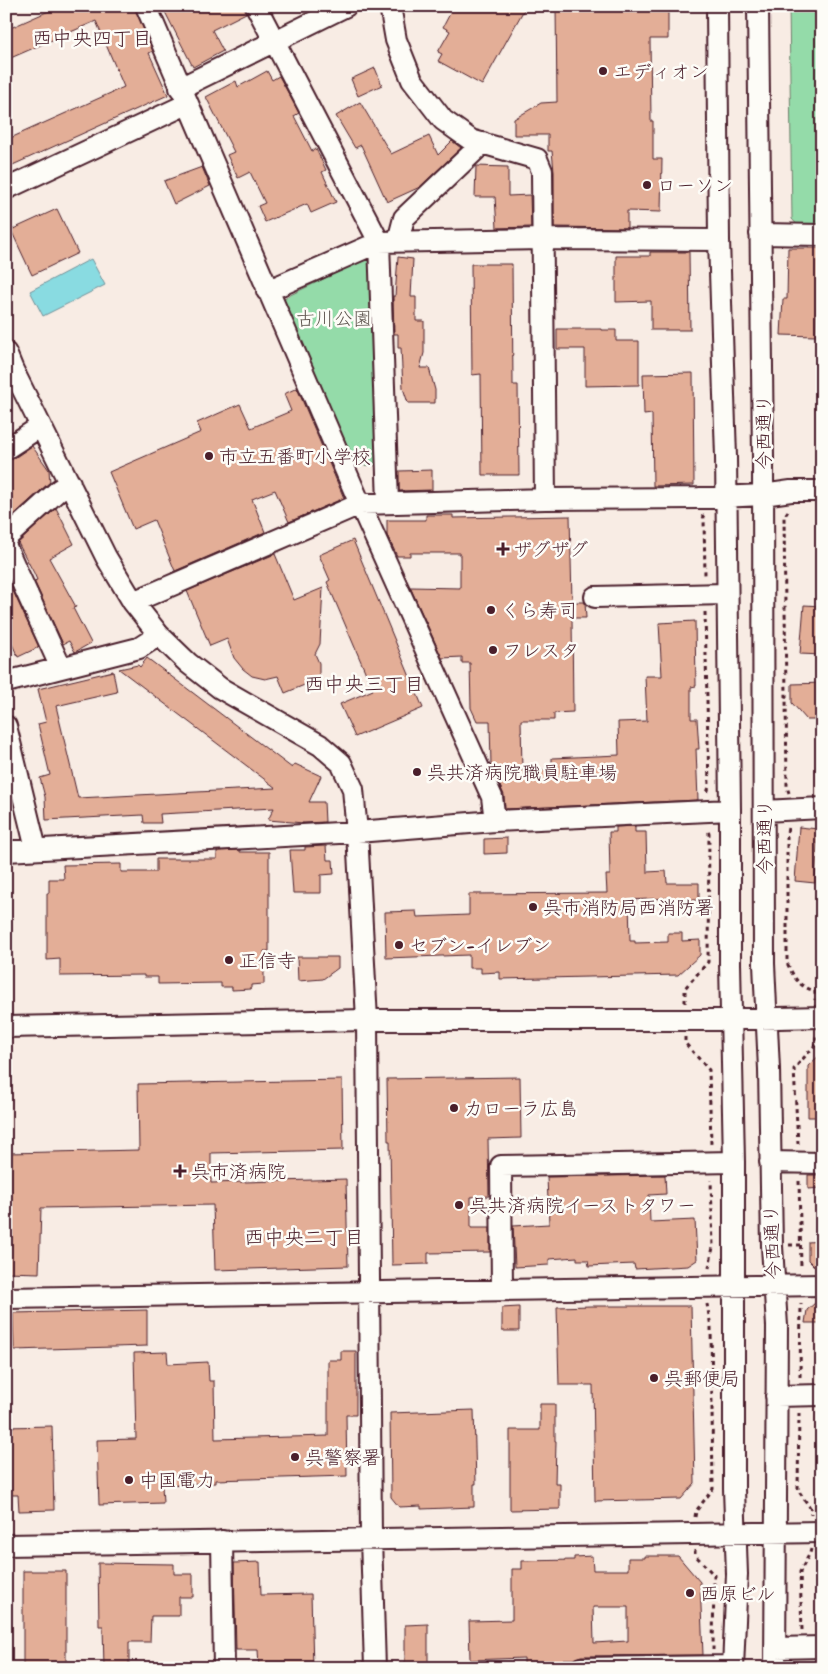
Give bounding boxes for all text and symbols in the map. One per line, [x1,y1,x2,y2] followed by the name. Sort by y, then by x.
[32,25,152,51] district label: 西中央四丁目
[613,59,709,84] place label: エディオン
[597,65,609,77] marker: エディオン
[657,173,733,198] place label: ローソン
[641,179,653,191] marker: ローソン
[296,306,372,331] park label: 古川公園
[751,394,776,470] street label: 今西通り
[219,444,371,469] place label: 市立五番町小学校
[203,450,215,462] marker: 市立五番町小学校
[513,537,588,562] place label: ザグザグ
[497,543,509,555] marker: ザグザグ
[501,598,577,623] place label: くら寿司
[485,604,497,616] marker: くら寿司
[503,638,579,663] place label: フレスタ
[487,644,499,656] marker: フレスタ
[304,671,424,697] district label: 西中央三丁目
[427,760,617,785] place label: 呉共済病院職員駐車場
[411,766,423,778] marker: 呉共済病院職員駐車場
[752,799,777,875] street label: 今西通り
[543,895,714,920] place label: 呉市消防局西消防署
[527,901,539,913] marker: 呉市消防局西消防署
[409,933,551,958] place label: セブン-イレブン
[393,939,405,951] marker: セブン-イレブン
[239,948,296,973] place label: 正信寺
[223,954,235,966] marker: 正信寺
[464,1096,578,1121] place label: カローラ広島
[448,1102,460,1114] marker: カローラ広島
[191,1159,286,1184] place label: 呉市済病院
[173,1164,187,1178] marker: 呉市済病院
[469,1193,696,1218] place label: 呉共済病院イーストタワー
[453,1199,465,1211] marker: 呉共済病院イーストタワー
[758,1204,786,1280] street label: 今西通り
[244,1224,364,1250] district label: 西中央二丁目
[664,1366,740,1391] place label: 呉郵便局
[648,1372,660,1384] marker: 呉郵便局
[305,1445,381,1470] place label: 呉警察署
[289,1451,301,1463] marker: 呉警察署
[139,1468,215,1493] place label: 中国電力
[123,1474,135,1486] marker: 中国電力
[700,1581,776,1606] place label: 西原ビル
[684,1587,696,1599] marker: 西原ビル

